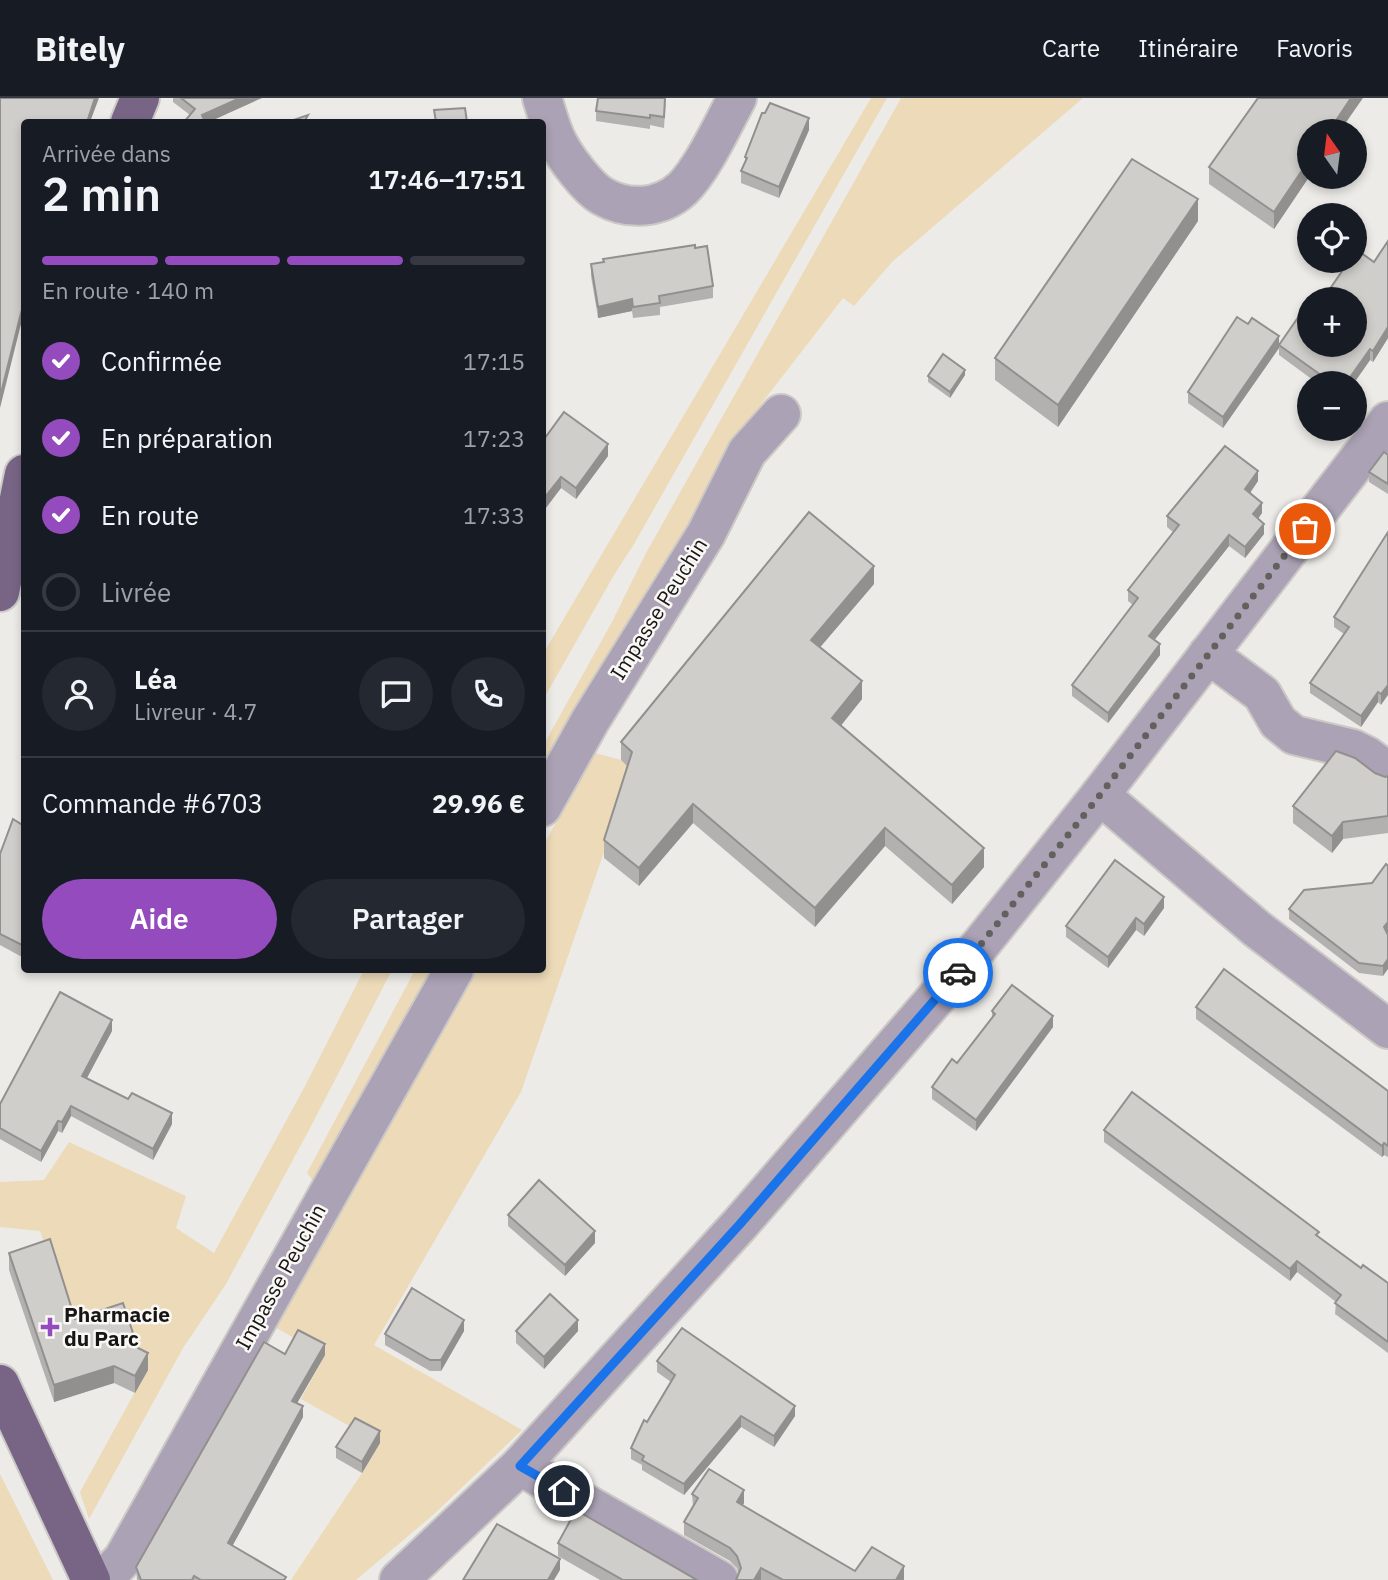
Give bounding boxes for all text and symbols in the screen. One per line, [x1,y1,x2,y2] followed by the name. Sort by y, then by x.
[35,27,125,70] text: Bitely
[1042,32,1100,64] text: Carte
[1138,32,1238,64] text: Itinéraire
[1276,32,1353,64] text: Favoris
[1297,119,1367,189] north arrow
[1297,119,1367,441] map controls
[42,138,171,168] text: Arrivée dans
[368,162,525,196] text: 17:46–17:51
[42,164,161,224] text: 2 min
[1297,203,1367,273] button: locate
[42,275,214,305] text: En route · 140 m
[1297,287,1367,357] button: +
[42,342,80,380] icon: check
[101,344,222,378] text: Confirmée
[463,346,525,376] text: 17:15
[1297,371,1367,441] button: −
[42,419,80,457] icon: check
[101,421,273,455] text: En préparation
[463,423,525,453] text: 17:23
[42,496,80,534] icon: check
[101,498,199,532] text: En route
[1275,499,1335,559] pin
[463,500,525,530] text: 17:33
[1286,510,1324,548] icon: bag
[603,532,713,685] street label: Impasse Peuchin
[101,575,171,609] text: Livrée
[42,657,116,731] button: person
[359,657,433,731] button: chat
[451,657,525,731] button: phone
[134,662,177,696] text: Léa
[134,696,257,726] text: Livreur · 4.7
[42,786,263,820] text: Commande #6703
[432,786,525,820] text: 29.96 €
[42,879,277,959] button: Aide
[291,879,525,959] button: Partager
[923,938,993,1008] courier
[939,954,977,992] icon: car
[229,1199,332,1354] street label: Impasse Peuchin
[64,1300,170,1352] place label: Pharmacie du Parc
[42,1319,58,1335] marker: Pharmacie du Parc
[534,1461,594,1521] pin
[545,1472,583,1510] icon: home

